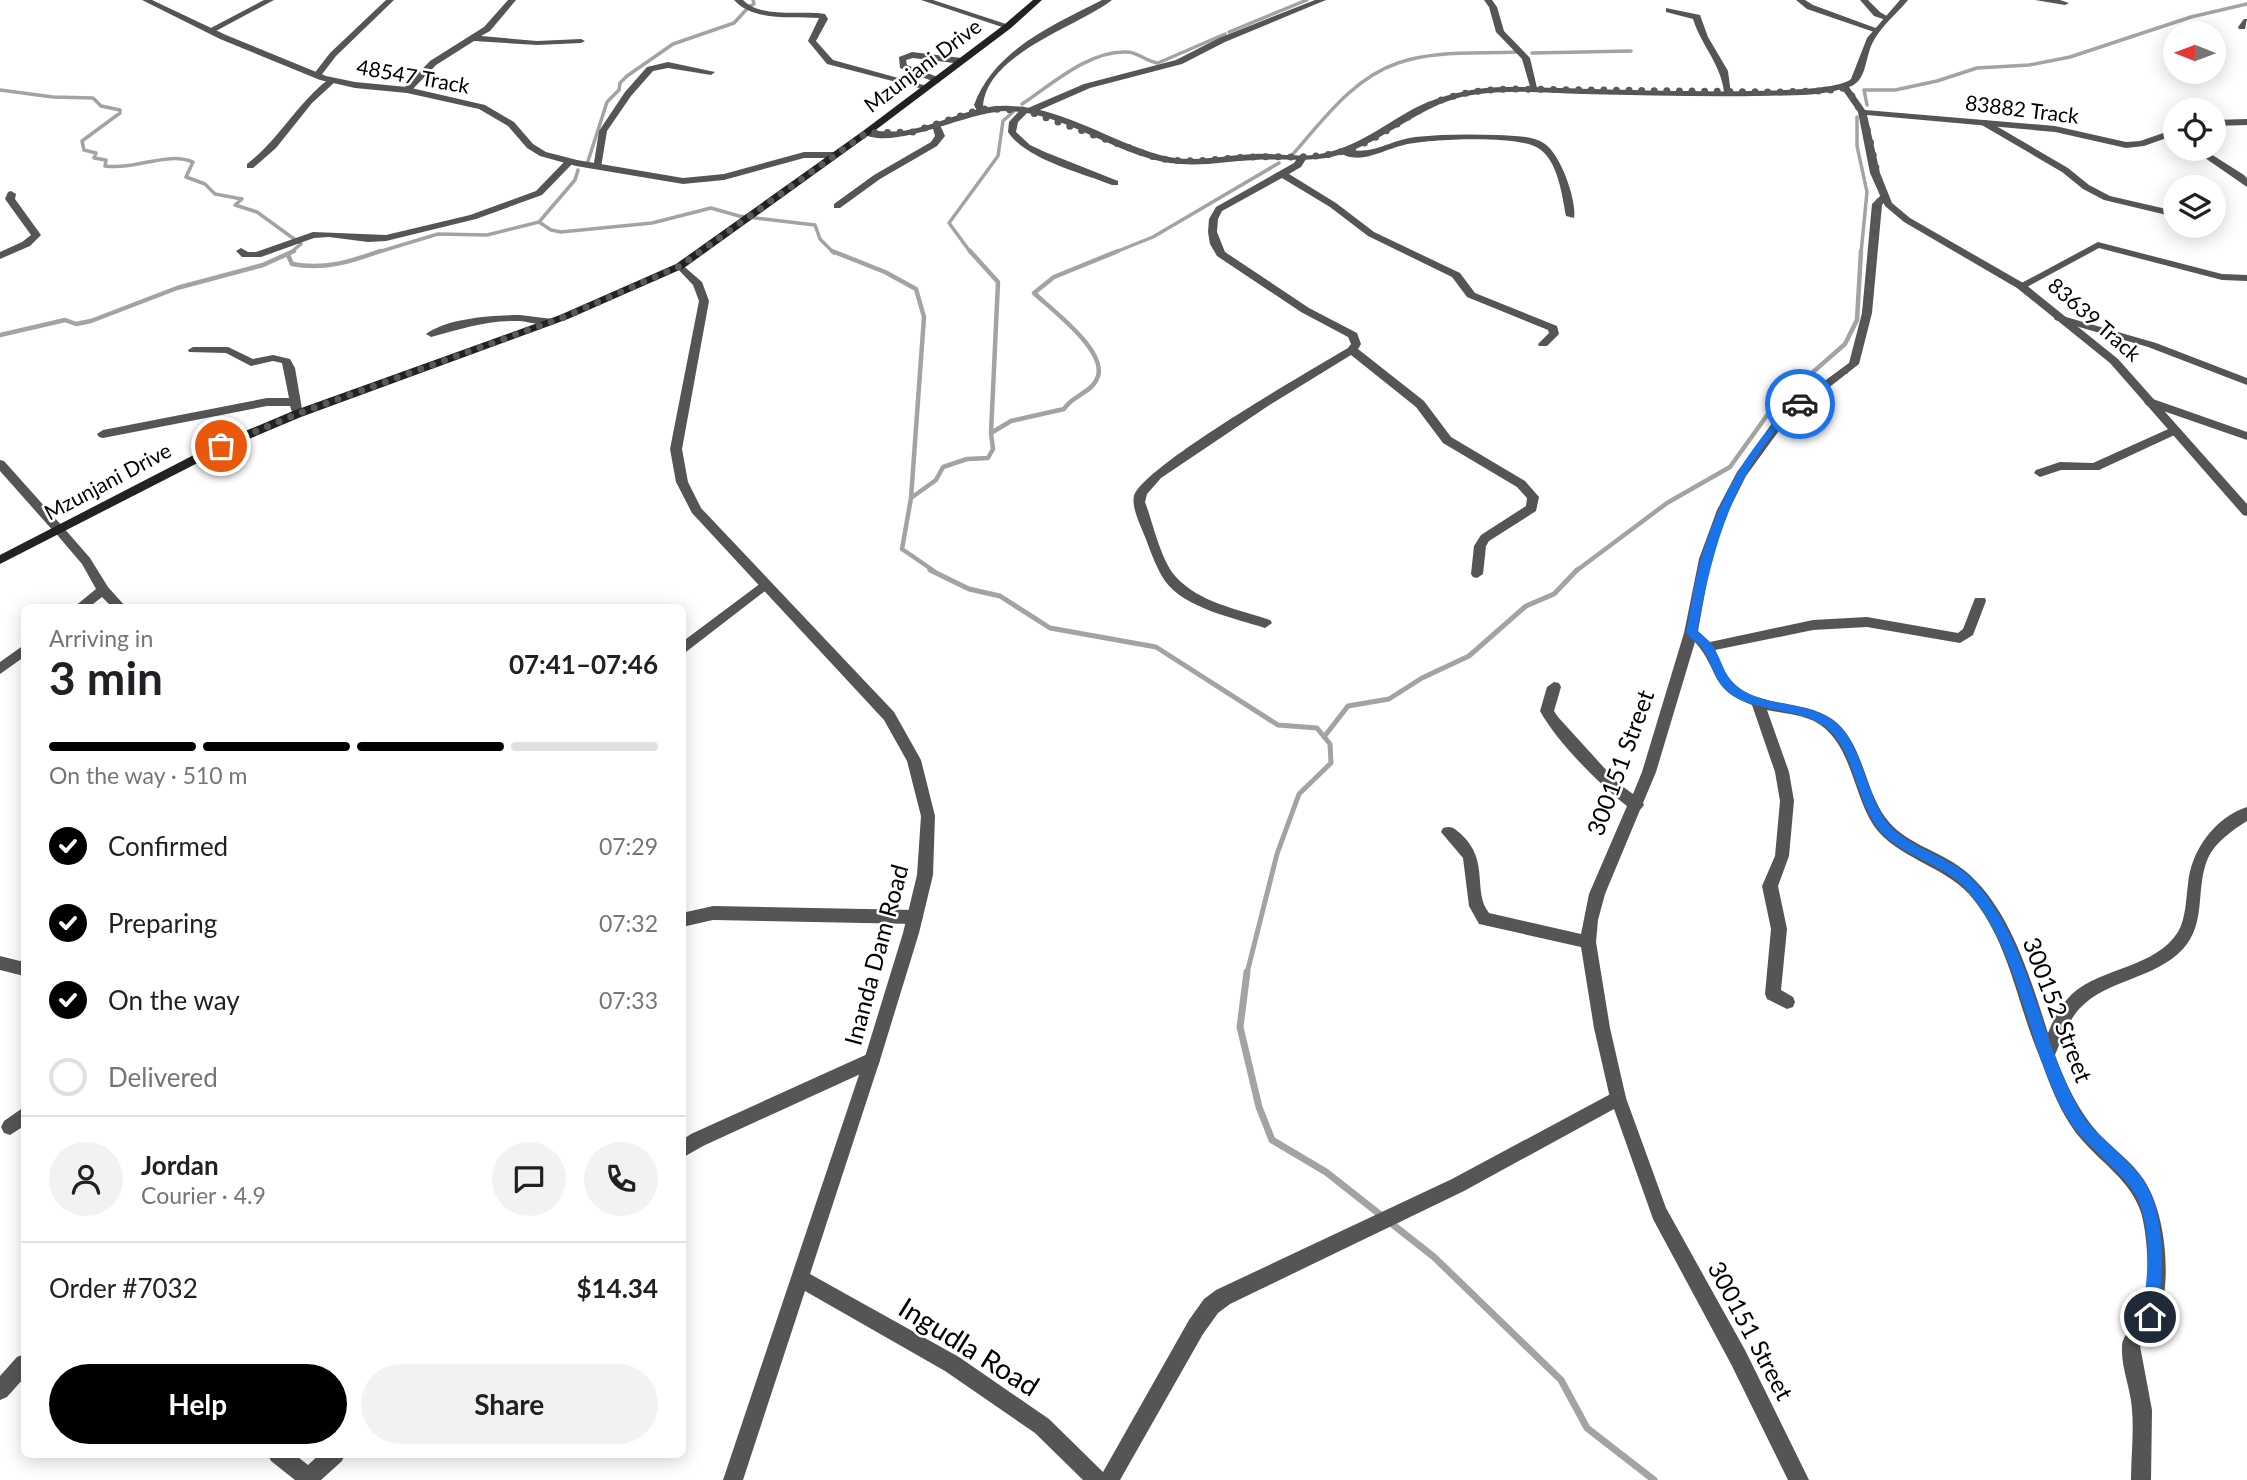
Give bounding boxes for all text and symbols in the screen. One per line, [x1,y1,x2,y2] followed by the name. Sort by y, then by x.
[859,13,985,117] street label: Mzunjani Drive
[2163,21,2226,84] north arrow
[2163,21,2226,238] map controls
[355,53,472,98] street label: 48547 Track
[1964,89,2081,128] street label: 83882 Track
[2163,98,2226,161] button: locate
[2163,175,2226,238] button: layers
[2044,272,2147,366] street label: 83639 Track
[1765,369,1835,439] courier
[1781,385,1819,423] icon: car
[191,416,251,476] pin
[202,427,240,465] icon: bag
[40,437,175,525] street label: Mzunjani Drive
[49,624,153,652] text: Arriving in
[509,648,658,680] text: 07:41–07:46
[49,650,163,705] text: 3 min
[1580,685,1659,839] street label: 300151 Street
[49,761,248,789] text: On the way · 510 m
[49,827,87,865] icon: check
[108,830,228,862] text: Confirmed
[599,832,658,860] text: 07:29
[838,861,914,1048] street label: Inanda Dam Road
[49,904,87,942] icon: check
[108,907,217,939] text: Preparing
[599,909,658,937] text: 07:32
[2017,933,2099,1086] street label: 300152 Street
[49,981,87,1019] icon: check
[108,984,240,1016] text: On the way
[599,986,658,1014] text: 07:33
[108,1061,218,1093] text: Delivered
[49,1142,123,1216] button: person
[492,1142,566,1216] button: chat
[584,1142,658,1216] button: phone
[141,1149,219,1181] text: Jordan
[141,1181,266,1209] text: Courier · 4.9
[1703,1256,1800,1405] street label: 300151 Street
[49,1272,198,1304] text: Order #7032
[576,1272,658,1304] text: $14.34
[2120,1287,2180,1347] pin
[893,1290,1046,1403] street label: Ingudla Road
[2131,1298,2169,1336] icon: home
[49,1364,347,1444] button: Help
[361,1364,658,1444] button: Share

